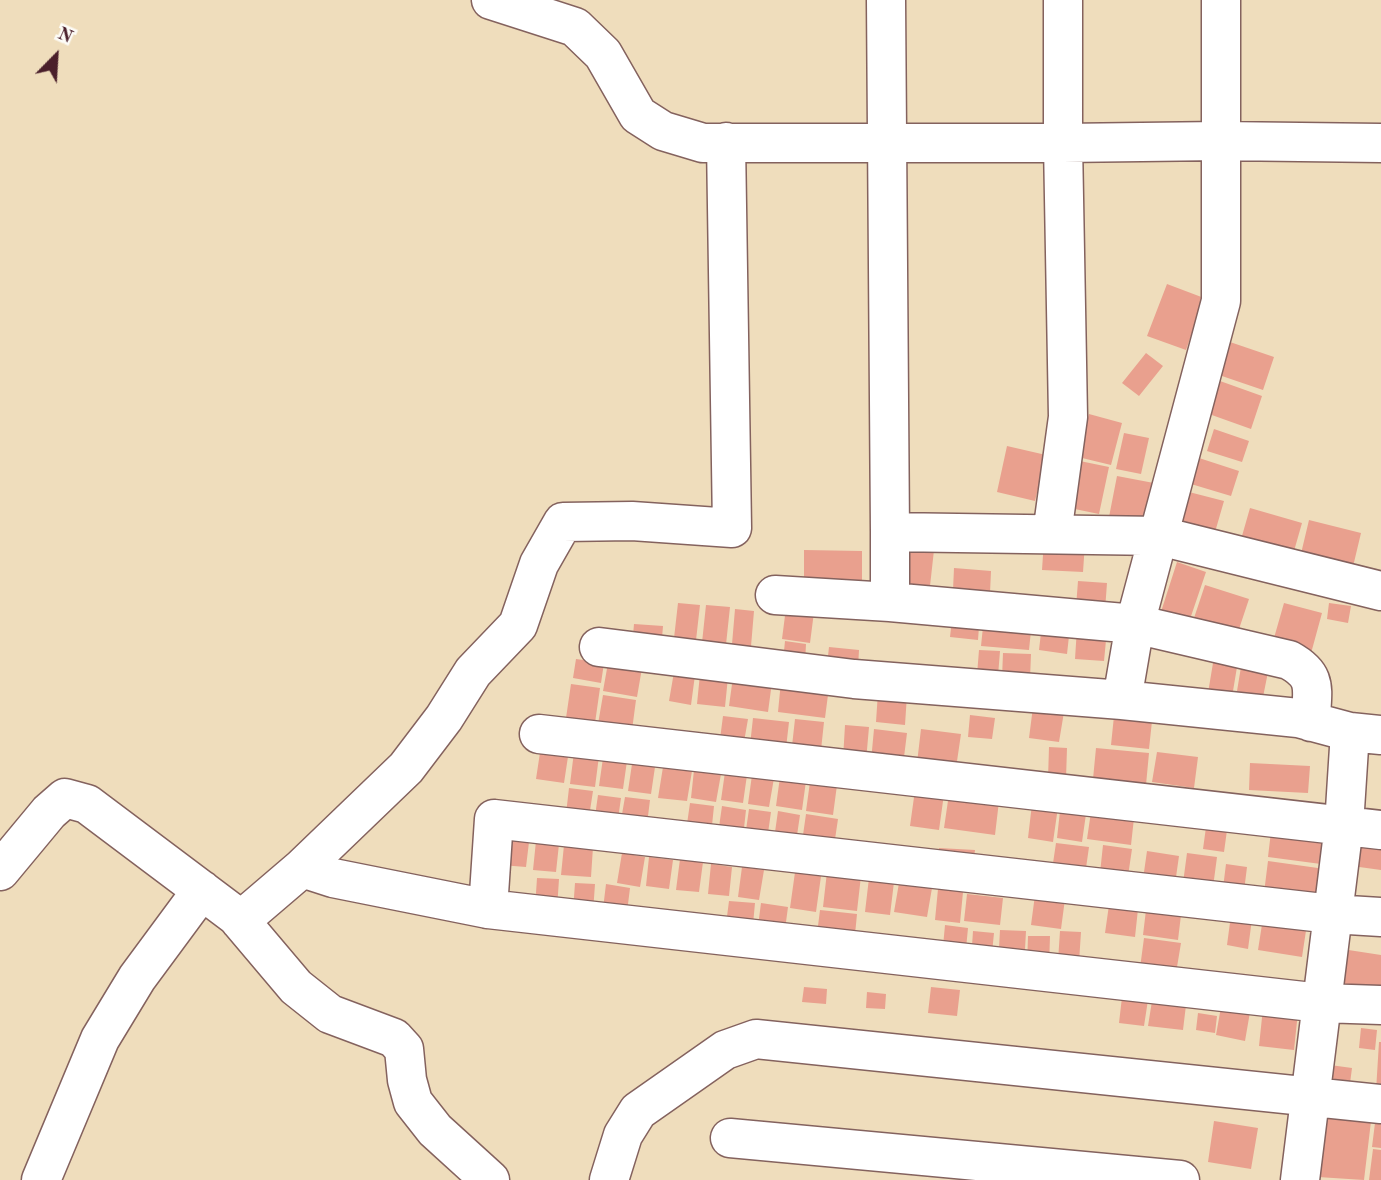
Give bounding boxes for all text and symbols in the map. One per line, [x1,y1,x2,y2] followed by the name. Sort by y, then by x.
[21,21,91,91] north arrow
[54,25,75,48] text: N

